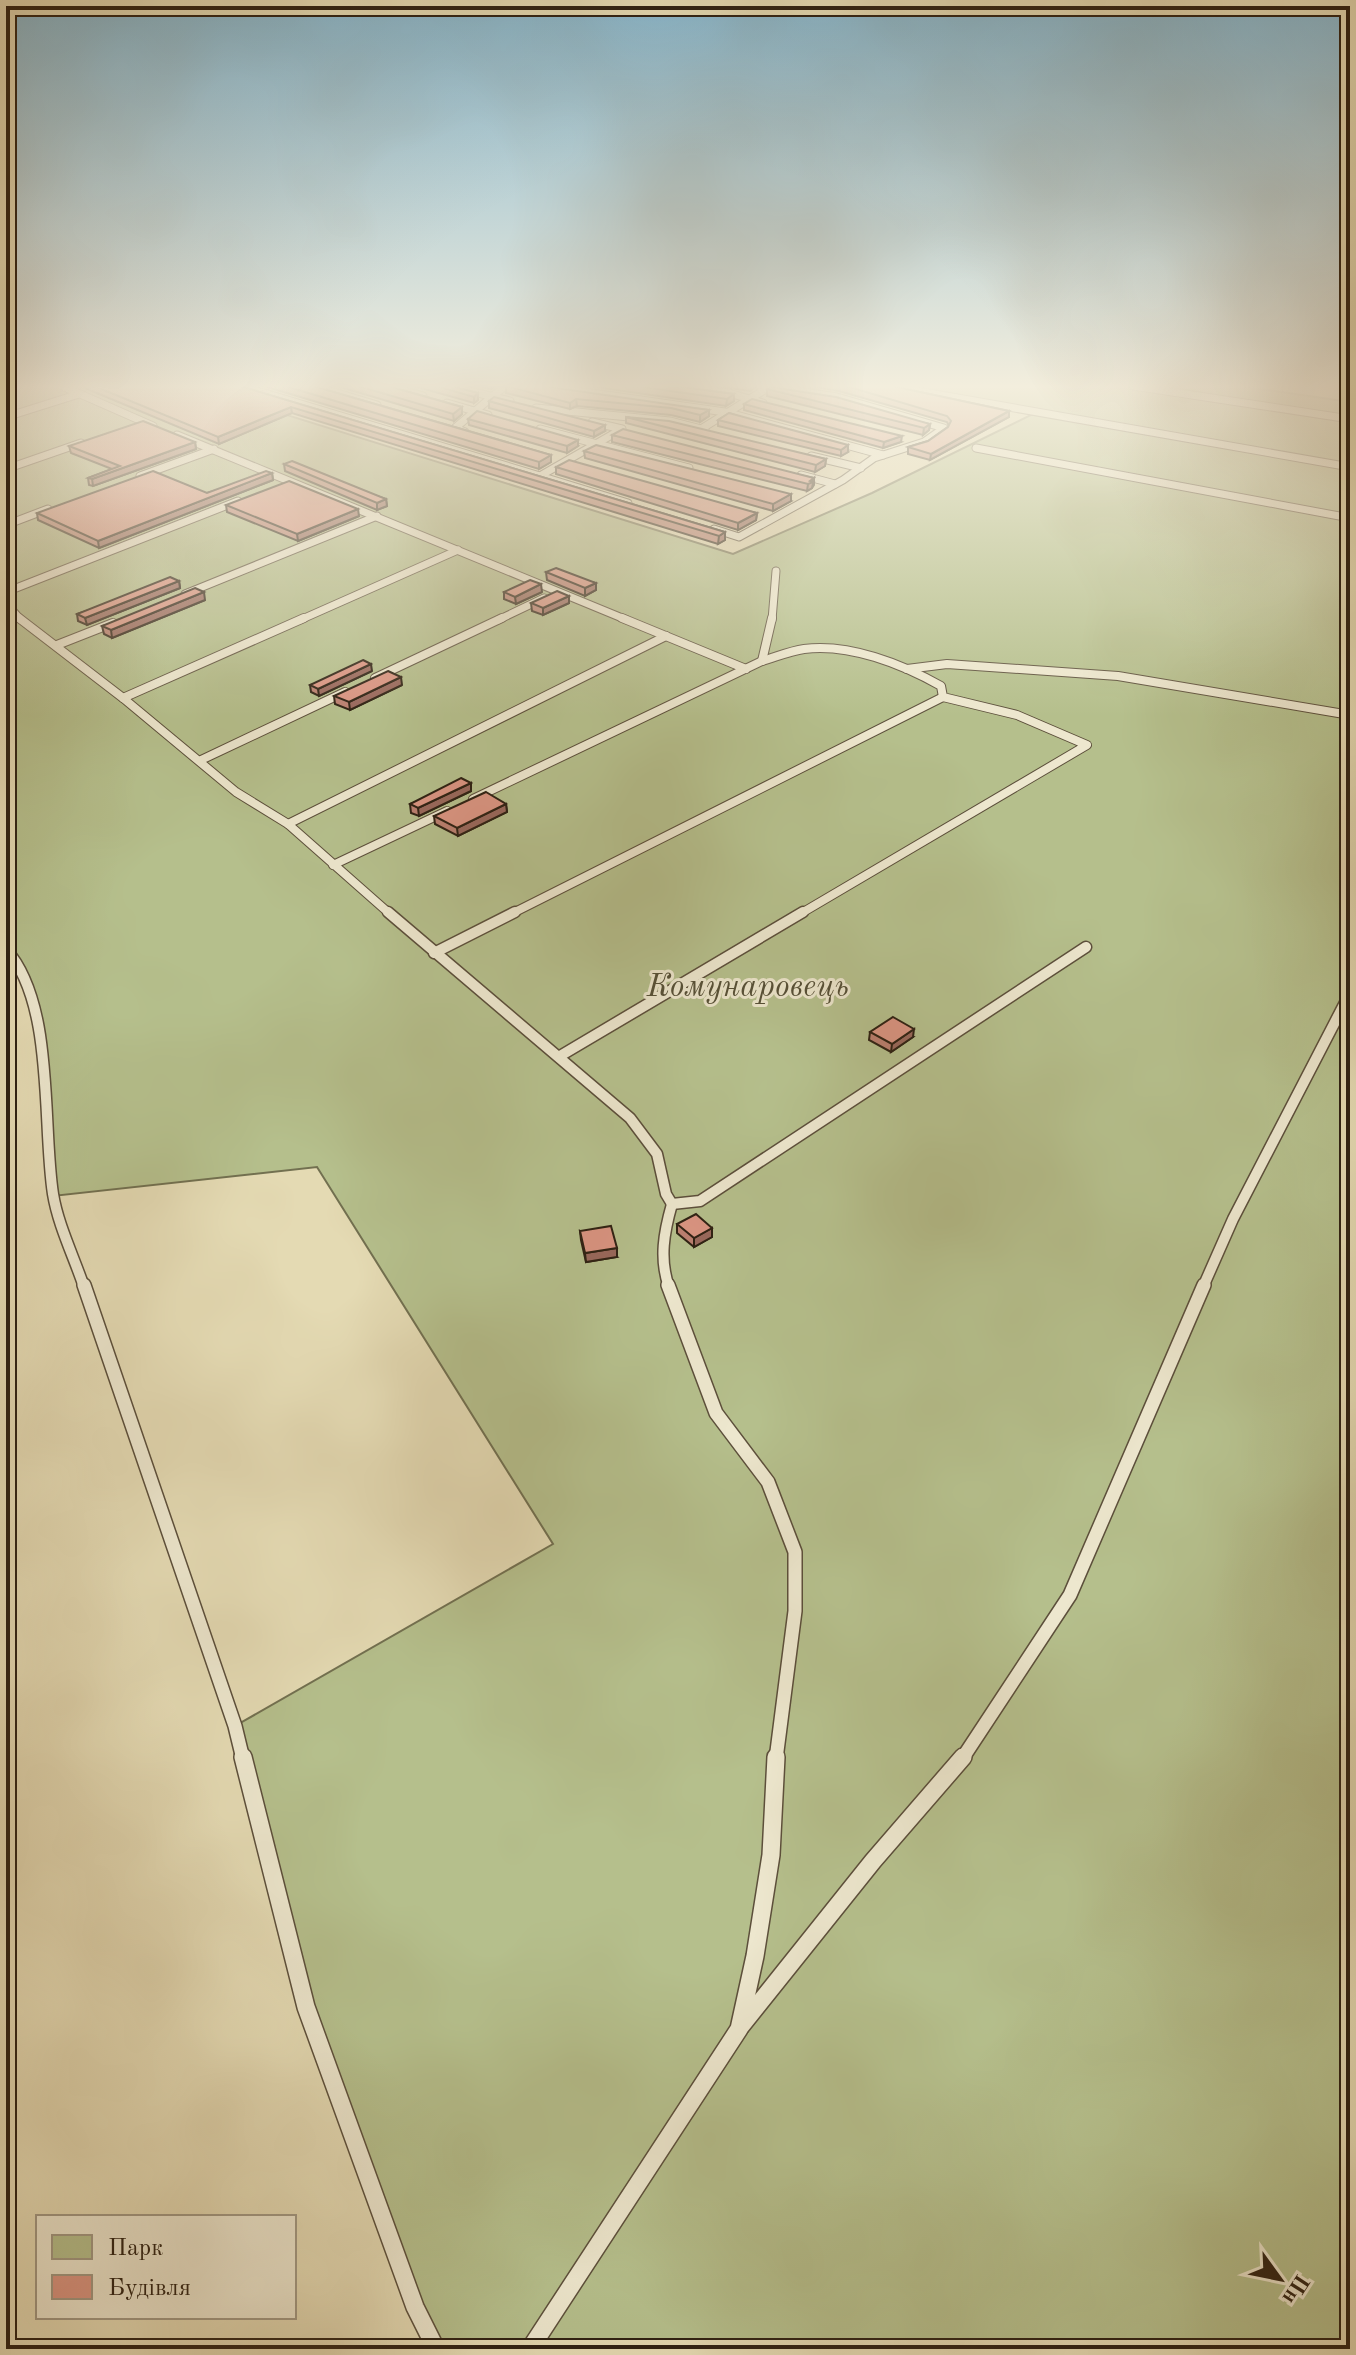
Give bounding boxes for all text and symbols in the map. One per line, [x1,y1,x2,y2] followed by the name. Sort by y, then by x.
[646,972,849,1004] park label: Комунаровець
[36,2215,296,2319] legend
[108,2237,163,2261] text: Парк
[1240,2239,1320,2319] north arrow
[1278,2270,1313,2308] text: Пн
[108,2277,191,2301] text: Будівля

